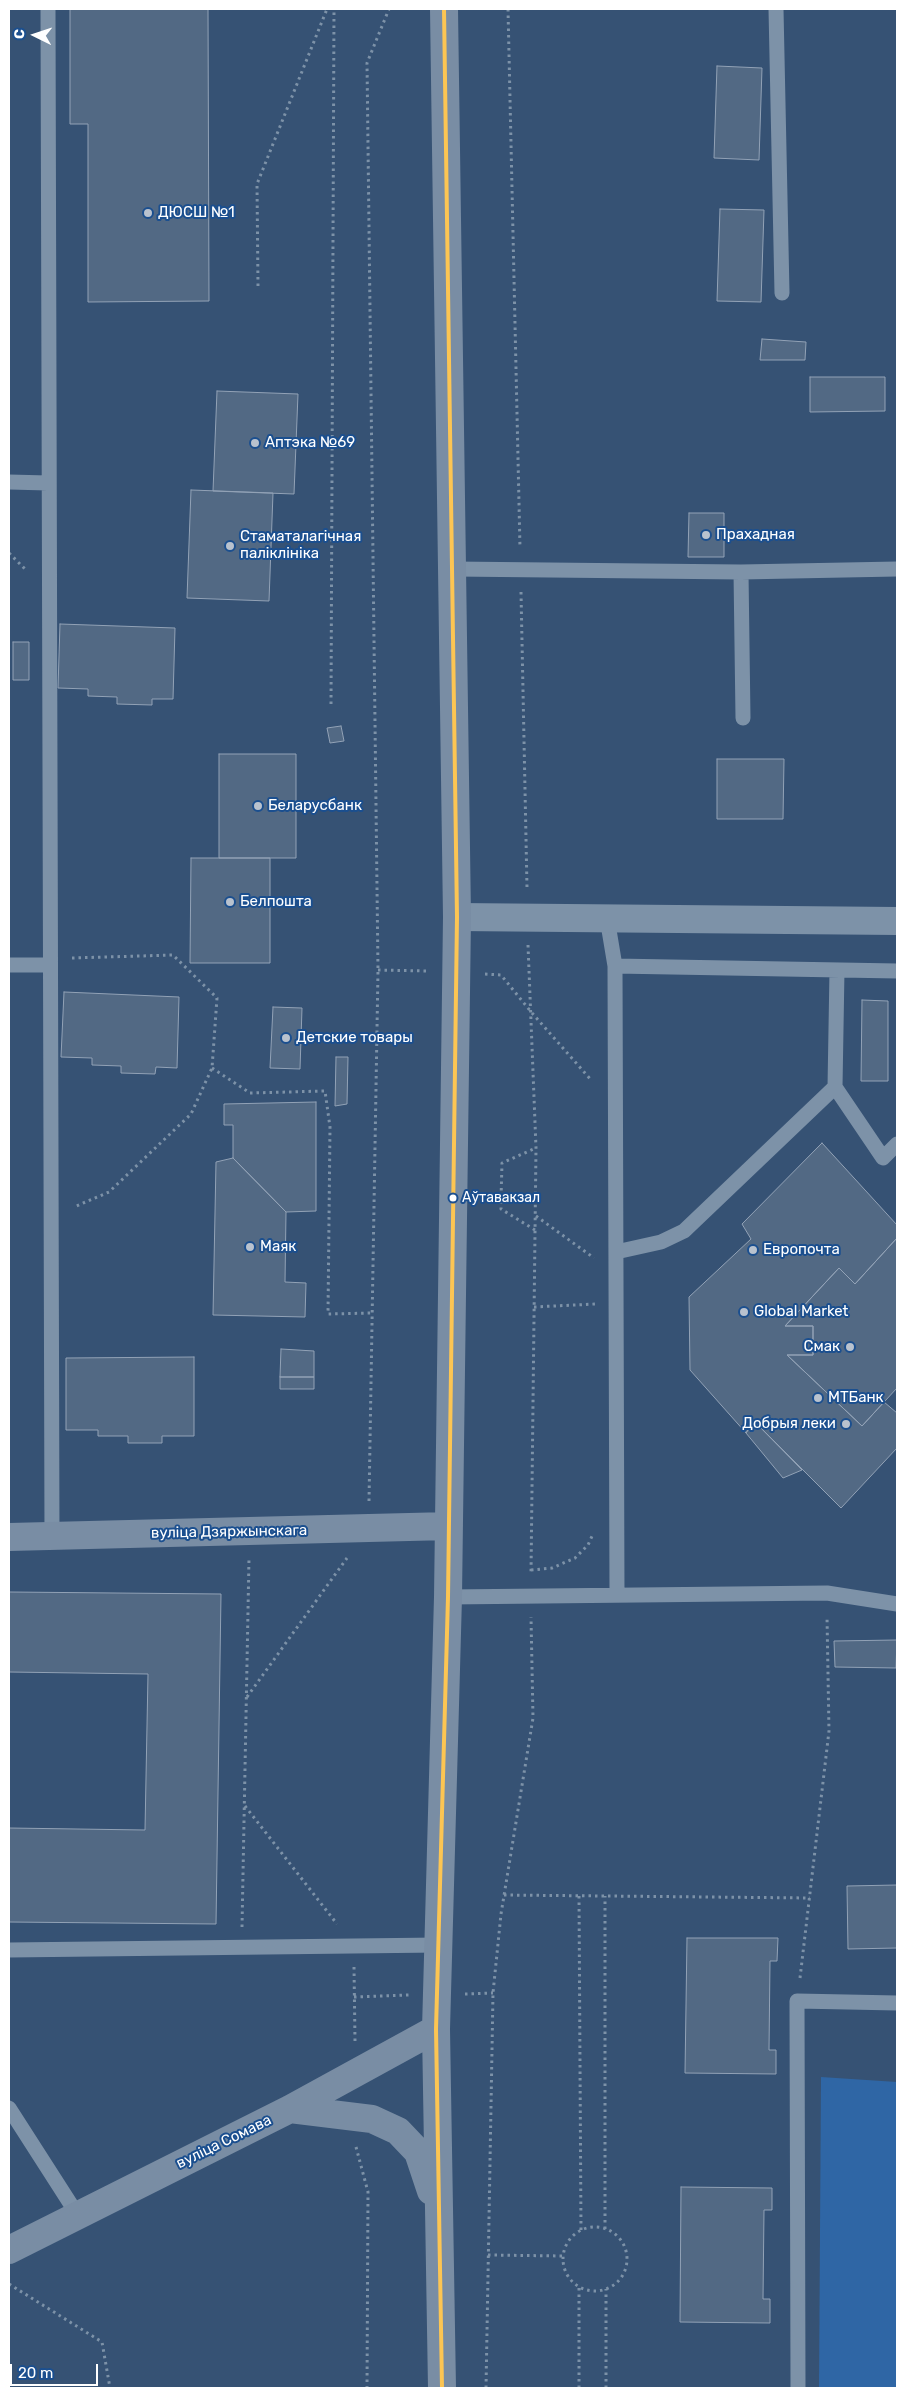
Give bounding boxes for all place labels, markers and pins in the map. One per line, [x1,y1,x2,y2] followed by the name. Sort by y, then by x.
[158,204,235,222] place label: ДЮСШ №1
[142,207,154,219] marker: ДЮСШ №1
[265,434,355,452] place label: Аптэка №69
[249,437,261,449] marker: Аптэка №69
[716,526,795,544] place label: Прахадная
[240,528,361,563] place label: Стаматалагічная паліклініка
[700,529,712,541] marker: Прахадная
[224,540,236,552] marker: Стаматалагічная паліклініка
[268,797,362,815] place label: Беларусбанк
[252,800,264,812] marker: Беларусбанк
[240,893,312,911] place label: Белпошта
[224,896,236,908] marker: Белпошта
[296,1029,413,1047] place label: Детские товары
[280,1032,292,1044] marker: Детские товары
[462,1190,540,1206] place label: Аўтавакзал
[448,1193,458,1203] marker: Аўтавакзал
[260,1238,296,1256] place label: Маяк
[244,1241,256,1253] marker: Маяк
[763,1241,840,1259] place label: Европочта
[747,1244,759,1256] marker: Европочта
[754,1303,848,1321] place label: Globаl Market
[738,1306,750,1318] marker: Globаl Market
[803,1338,840,1356] place label: Смак
[844,1341,856,1353] marker: Смак
[828,1389,884,1407] place label: МТБанк
[812,1392,824,1404] marker: МТБанк
[742,1415,836,1433] place label: Добрыя леки
[840,1418,852,1430] marker: Добрыя леки

